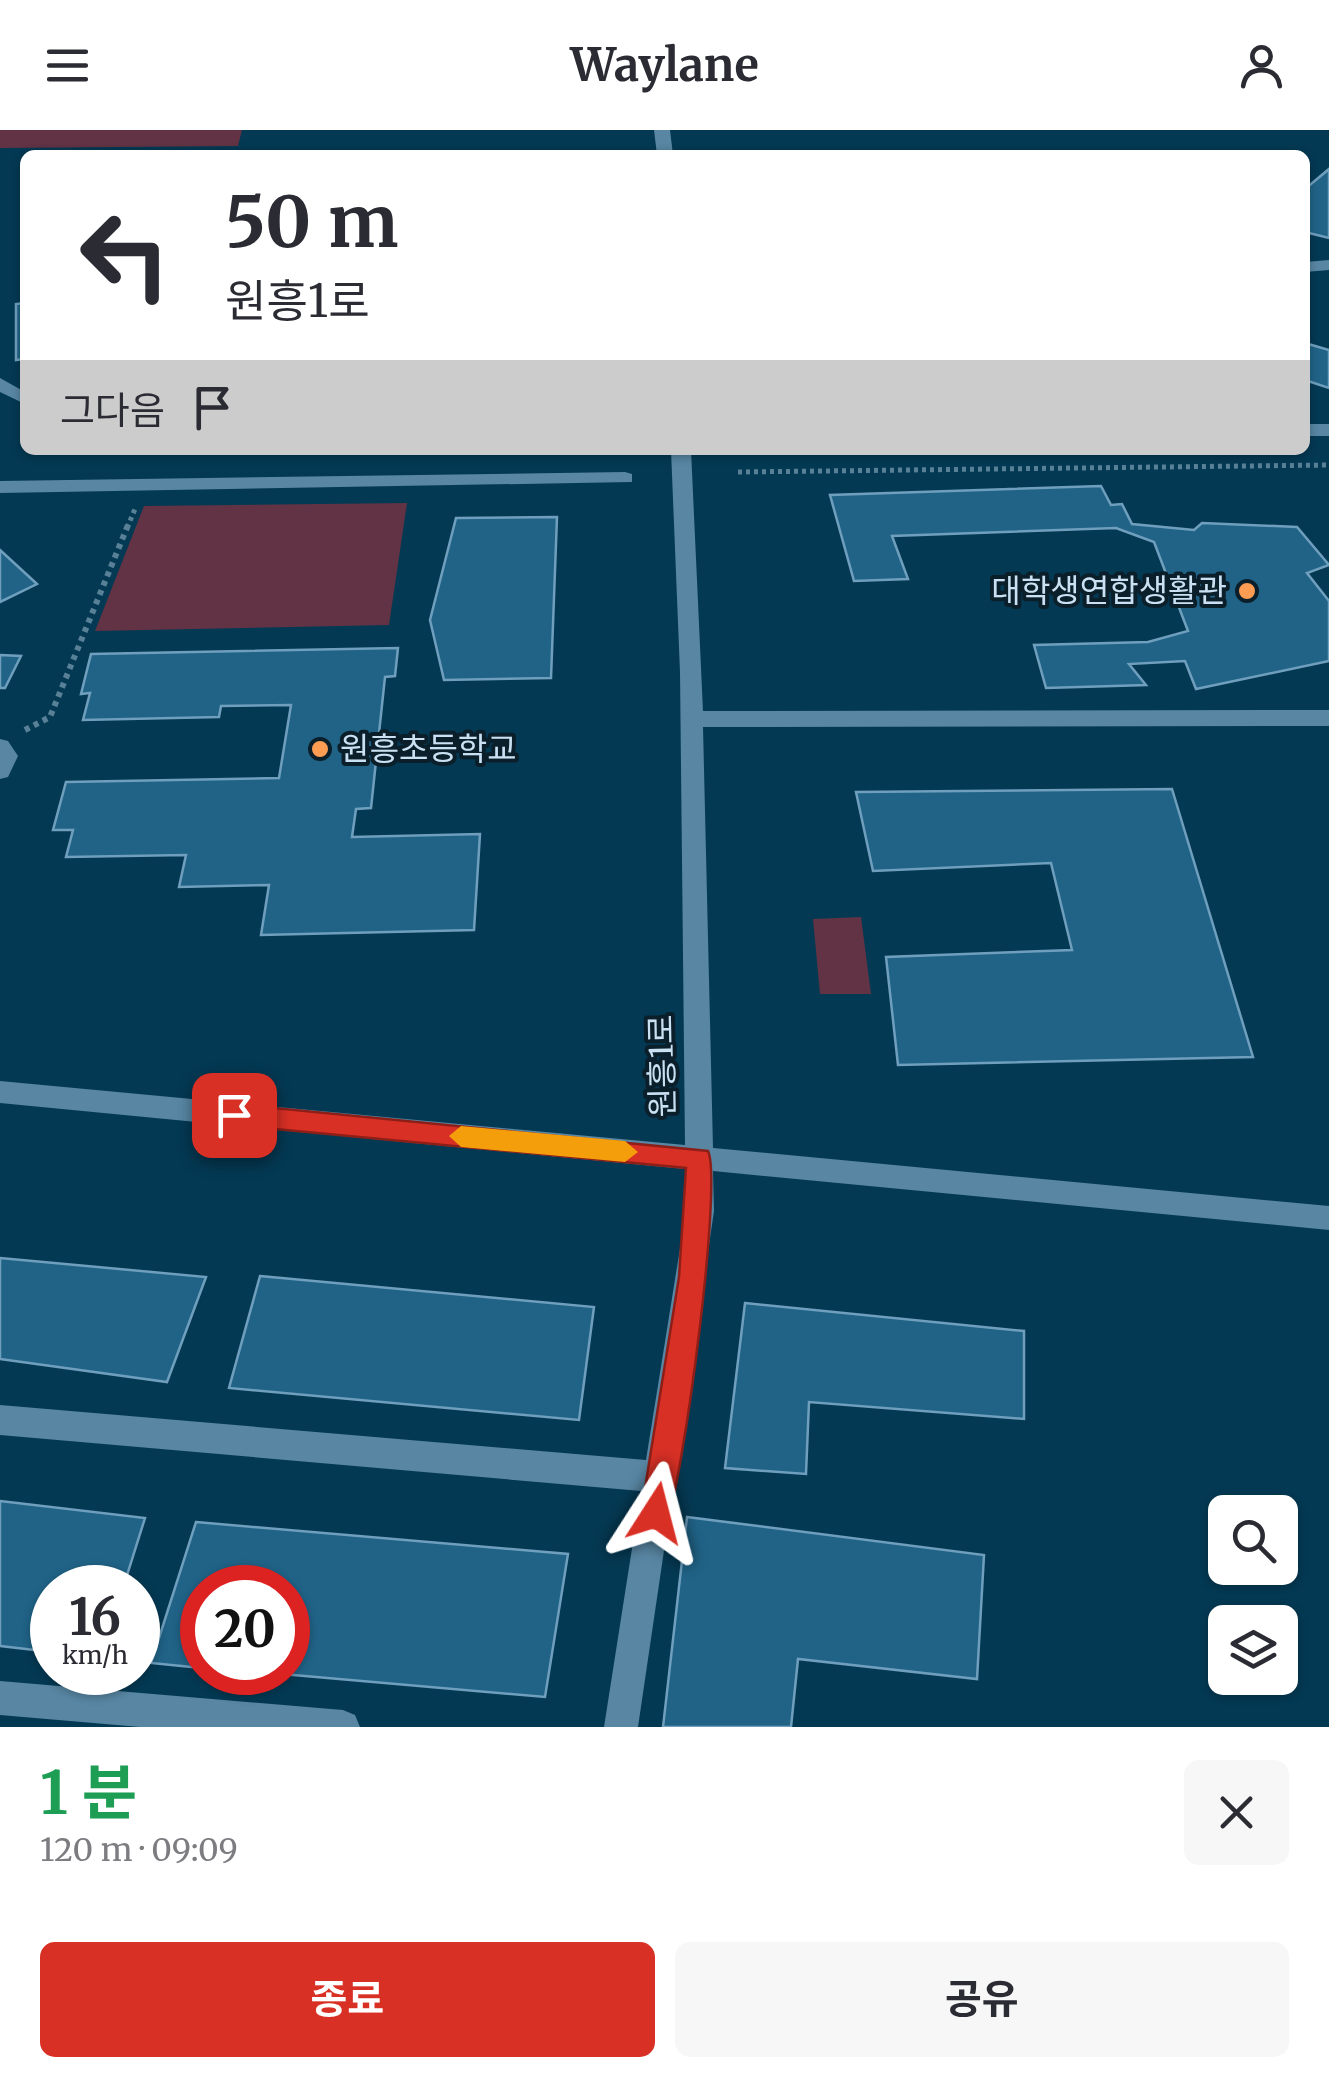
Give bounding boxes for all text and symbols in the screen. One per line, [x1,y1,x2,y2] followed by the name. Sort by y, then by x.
[570,37,759,93] text: Waylane
[40,38,95,93] icon: menu
[1234,38,1289,93] icon: person
[225,178,398,266] text: 50 m
[60,190,190,320] icon: left
[225,273,370,329] text: 원흥1로
[185,380,240,435] icon: arrive
[60,387,165,434] text: 그다음
[991,571,1227,611] place label: 대학생연합생활관
[1236,580,1258,602] marker: 대학생연합생활관
[340,729,517,769] place label: 원흥초등학교
[309,738,331,760] marker: 원흥초등학교
[641,1014,683,1118] street label: 원흥1로
[192,1073,277,1158] pin
[207,1088,262,1143] icon: arrive
[604,1461,708,1565] position arrow
[1208,1495,1298,1695] map controls
[1208,1495,1298,1585] button: search
[180,1565,310,1695] speed limit sign: 20
[69,1586,121,1649] text: 16
[1208,1605,1298,1695] button: layers
[62,1639,128,1671] text: km/h
[40,1755,137,1830] text: 1 분
[1184,1760,1289,1865] button: close
[40,1830,238,1870] text: 120 m · 09:09
[40,1942,655,2057] button: 종료
[675,1942,1289,2057] button: 공유

